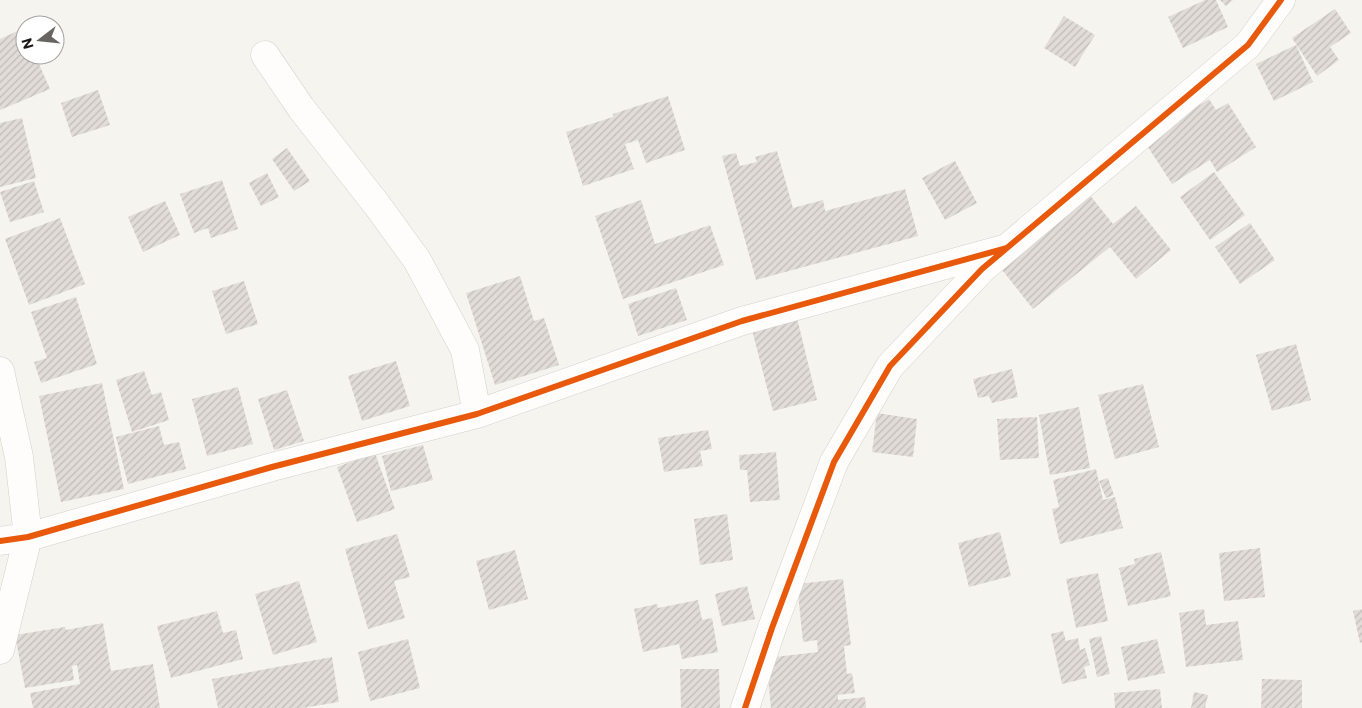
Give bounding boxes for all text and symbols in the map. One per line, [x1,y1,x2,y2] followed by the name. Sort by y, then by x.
[15,15,65,65] north arrow
[17,36,37,51] text: N

